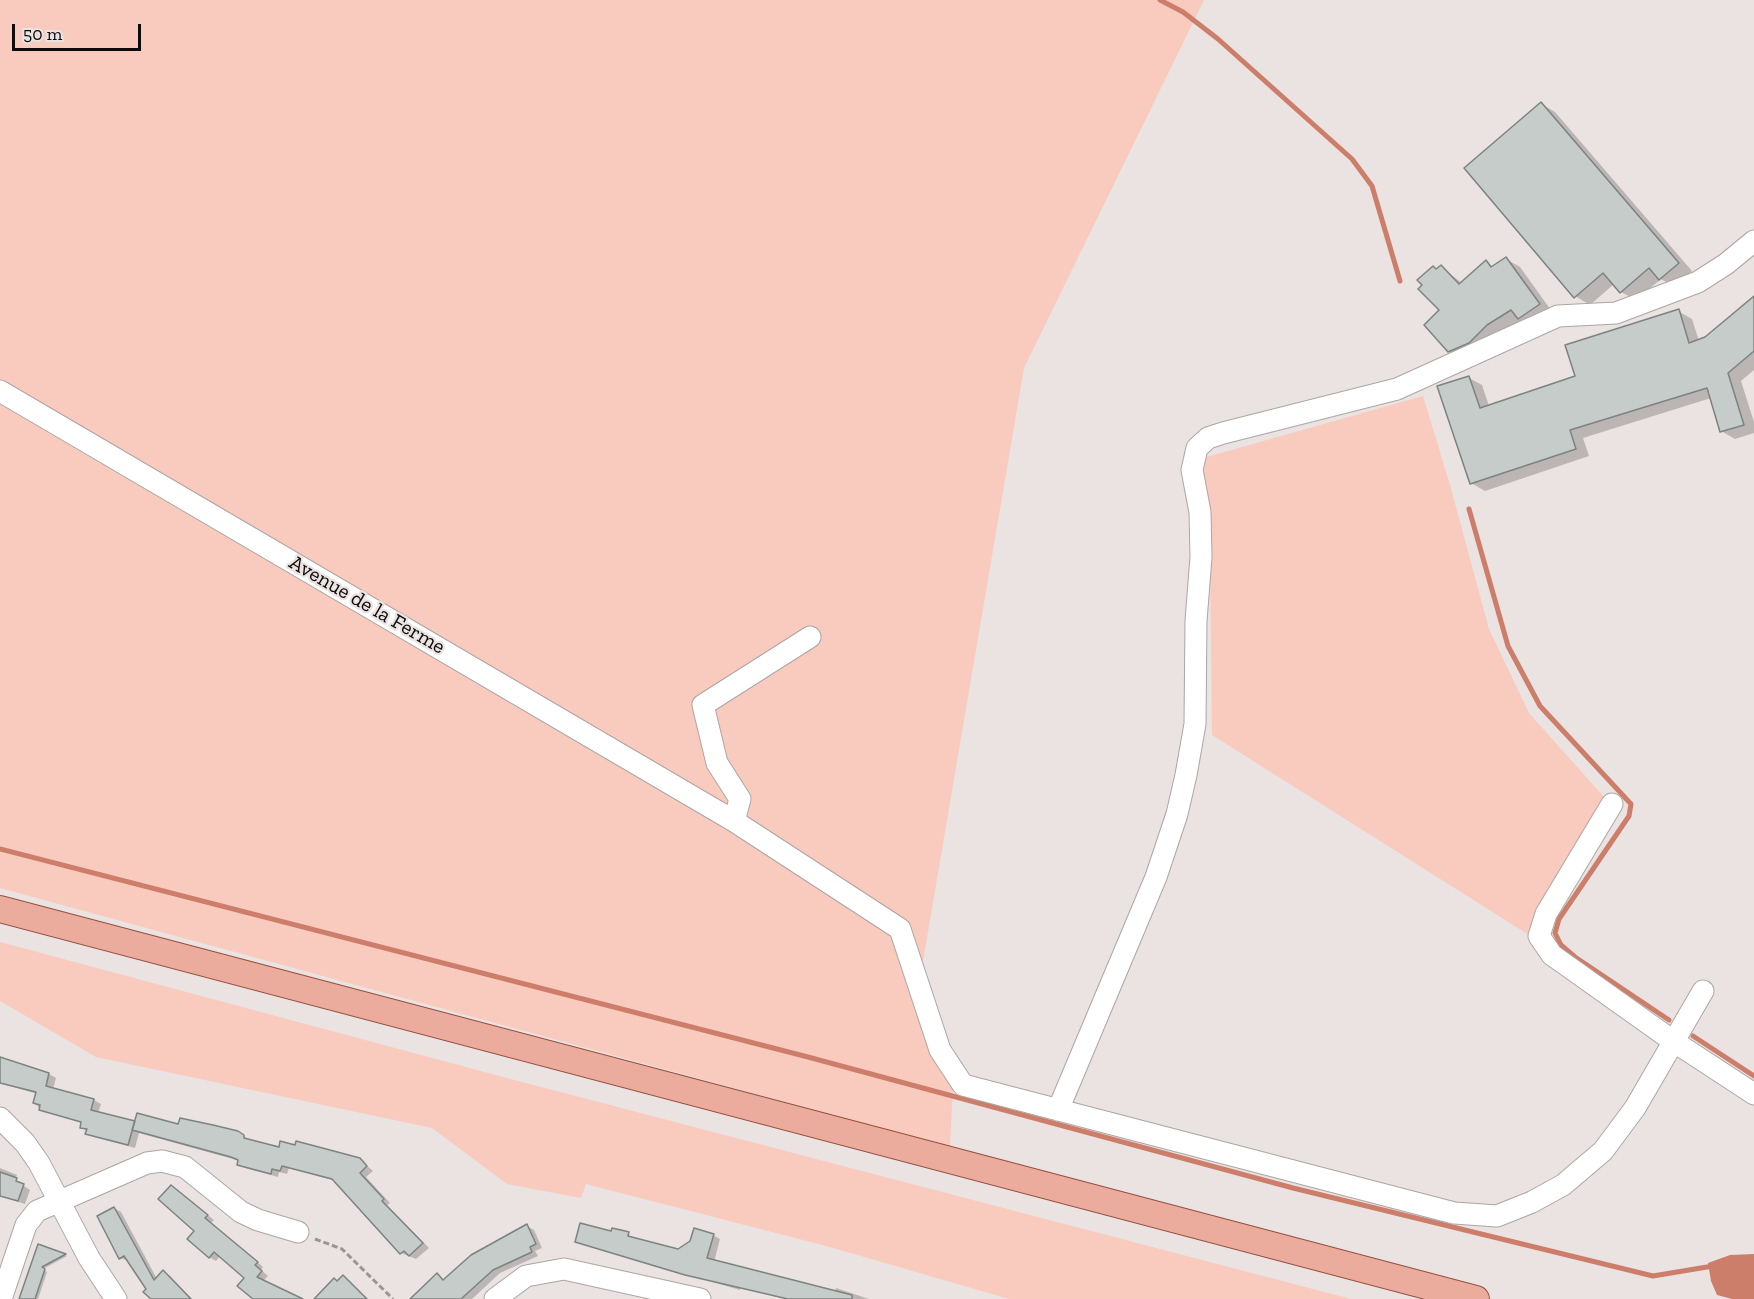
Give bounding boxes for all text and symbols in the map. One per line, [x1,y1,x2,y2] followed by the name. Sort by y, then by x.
[15,12,144,50] scale bar
[23,23,62,45] text: 50 m
[285,550,449,660] street label: Avenue de la Ferme

